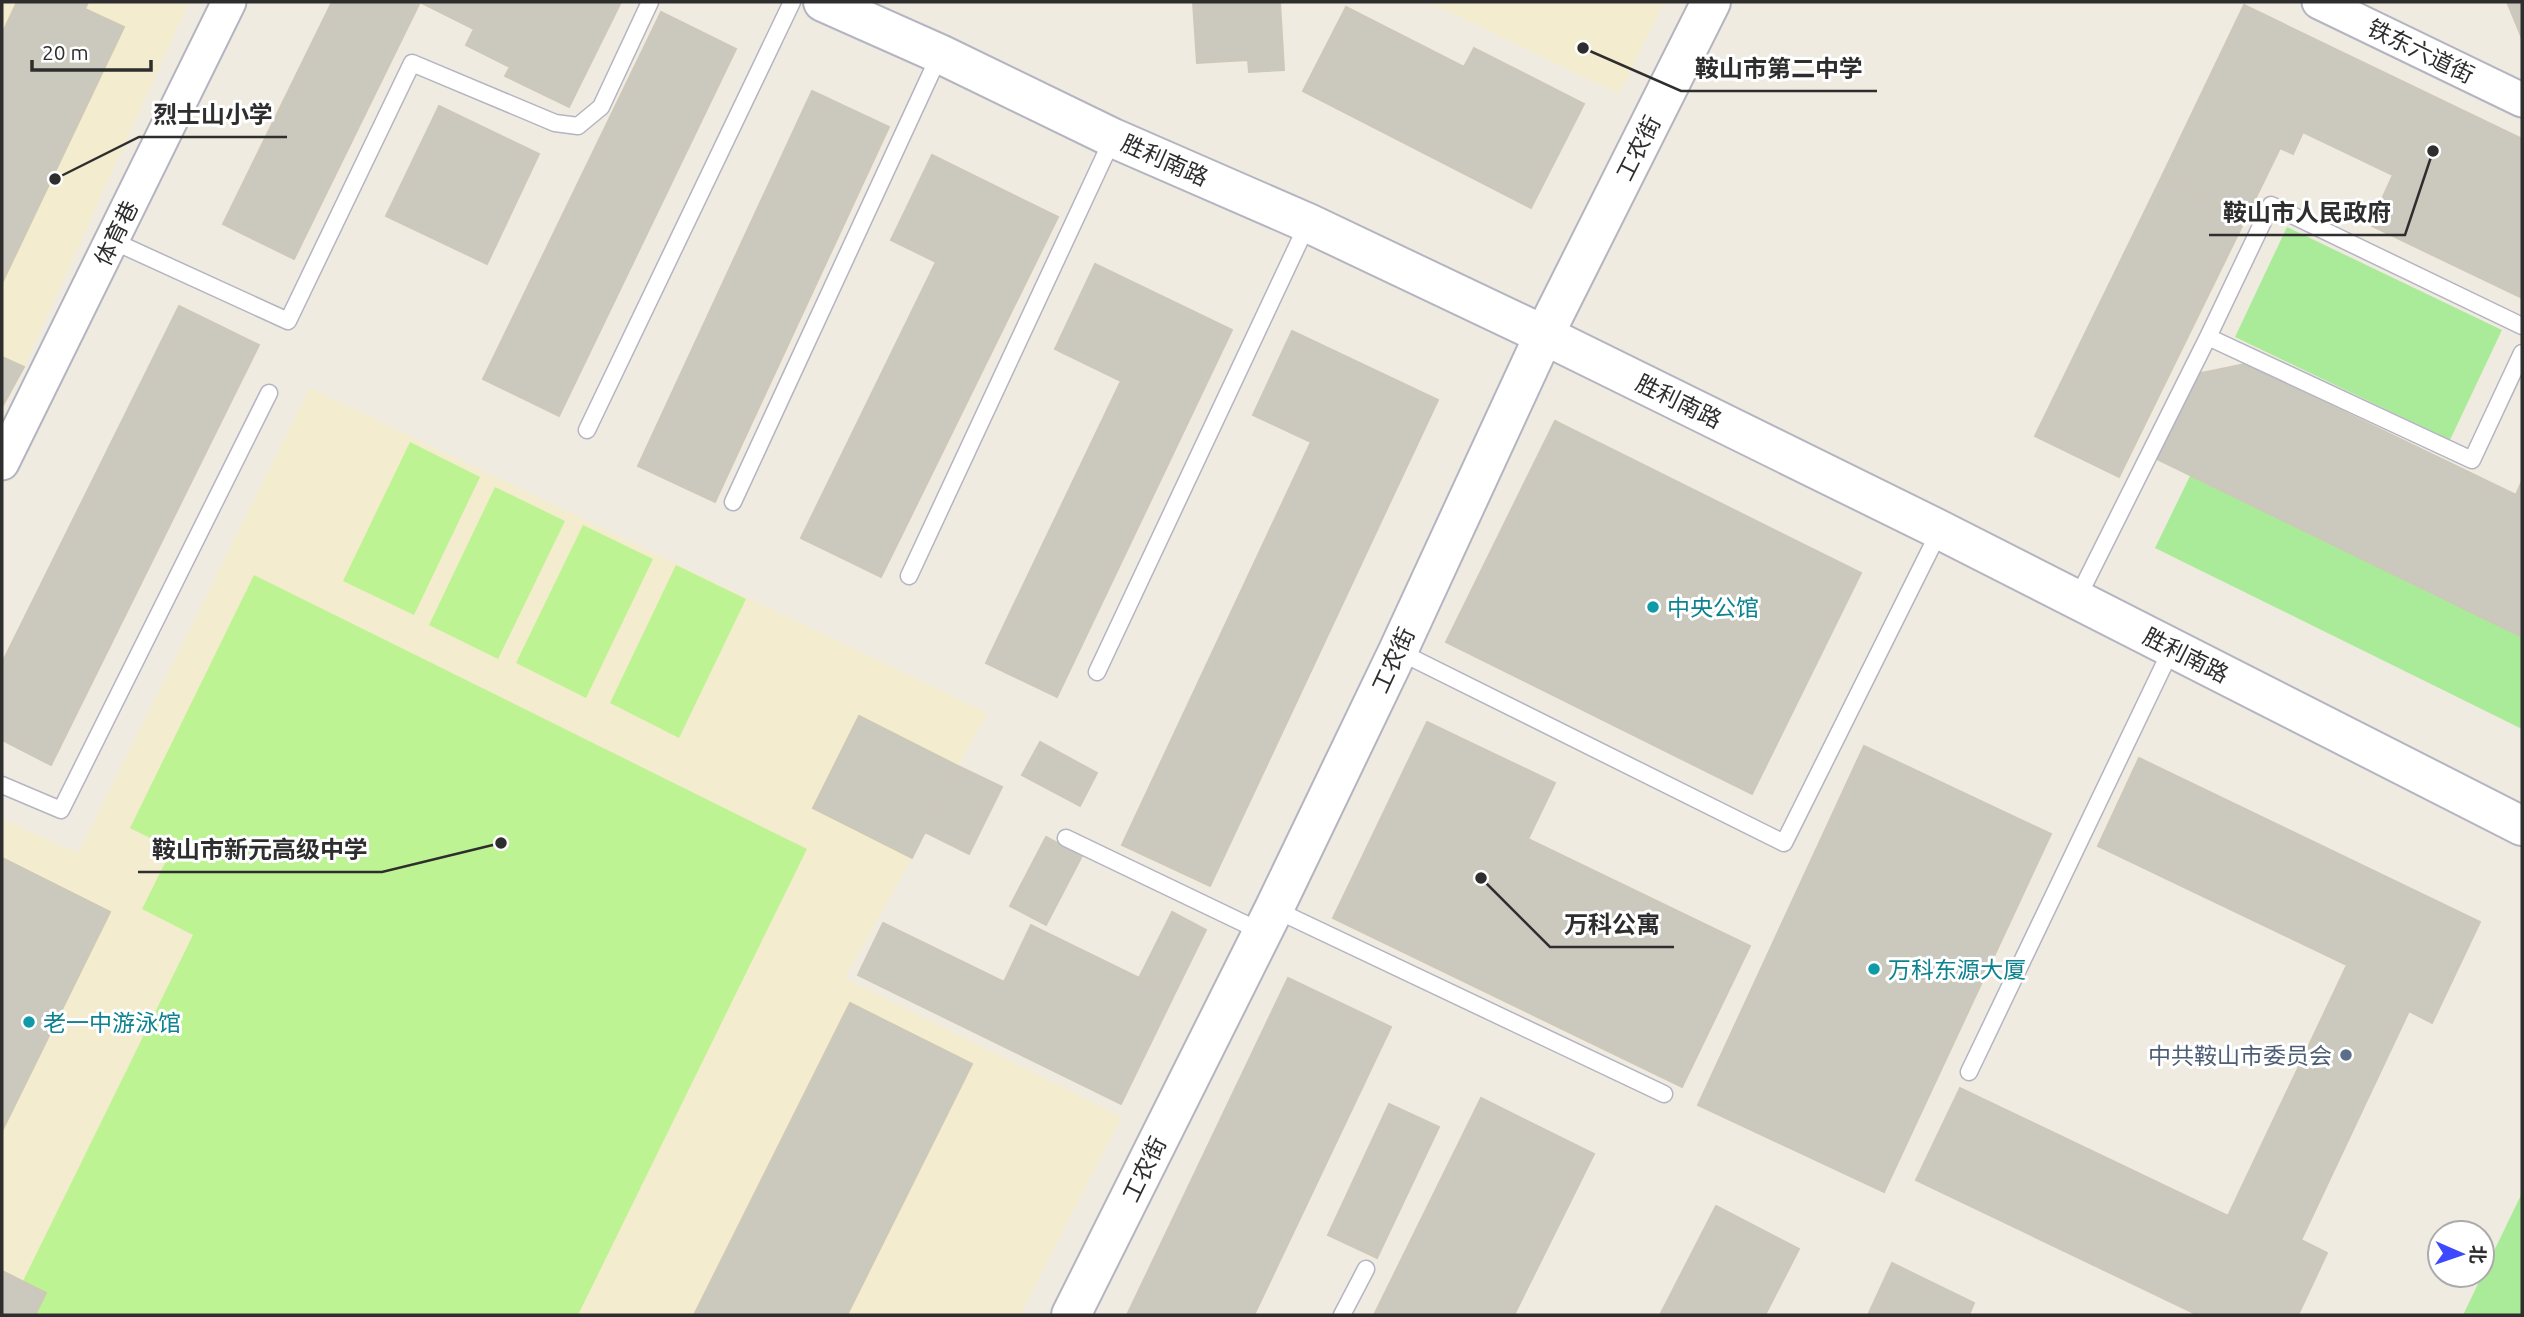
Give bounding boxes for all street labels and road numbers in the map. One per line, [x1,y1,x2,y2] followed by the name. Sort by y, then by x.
[2364,15,2478,87] street label: 铁东六道街
[1611,112,1665,184] street label: 工农街
[1118,130,1212,190] street label: 胜利南路
[90,197,142,269] street label: 体育巷
[1632,370,1726,432] street label: 胜利南路
[1367,623,1419,697] street label: 工农街
[2139,623,2233,687] street label: 胜利南路
[1118,1133,1170,1205] street label: 工农街

